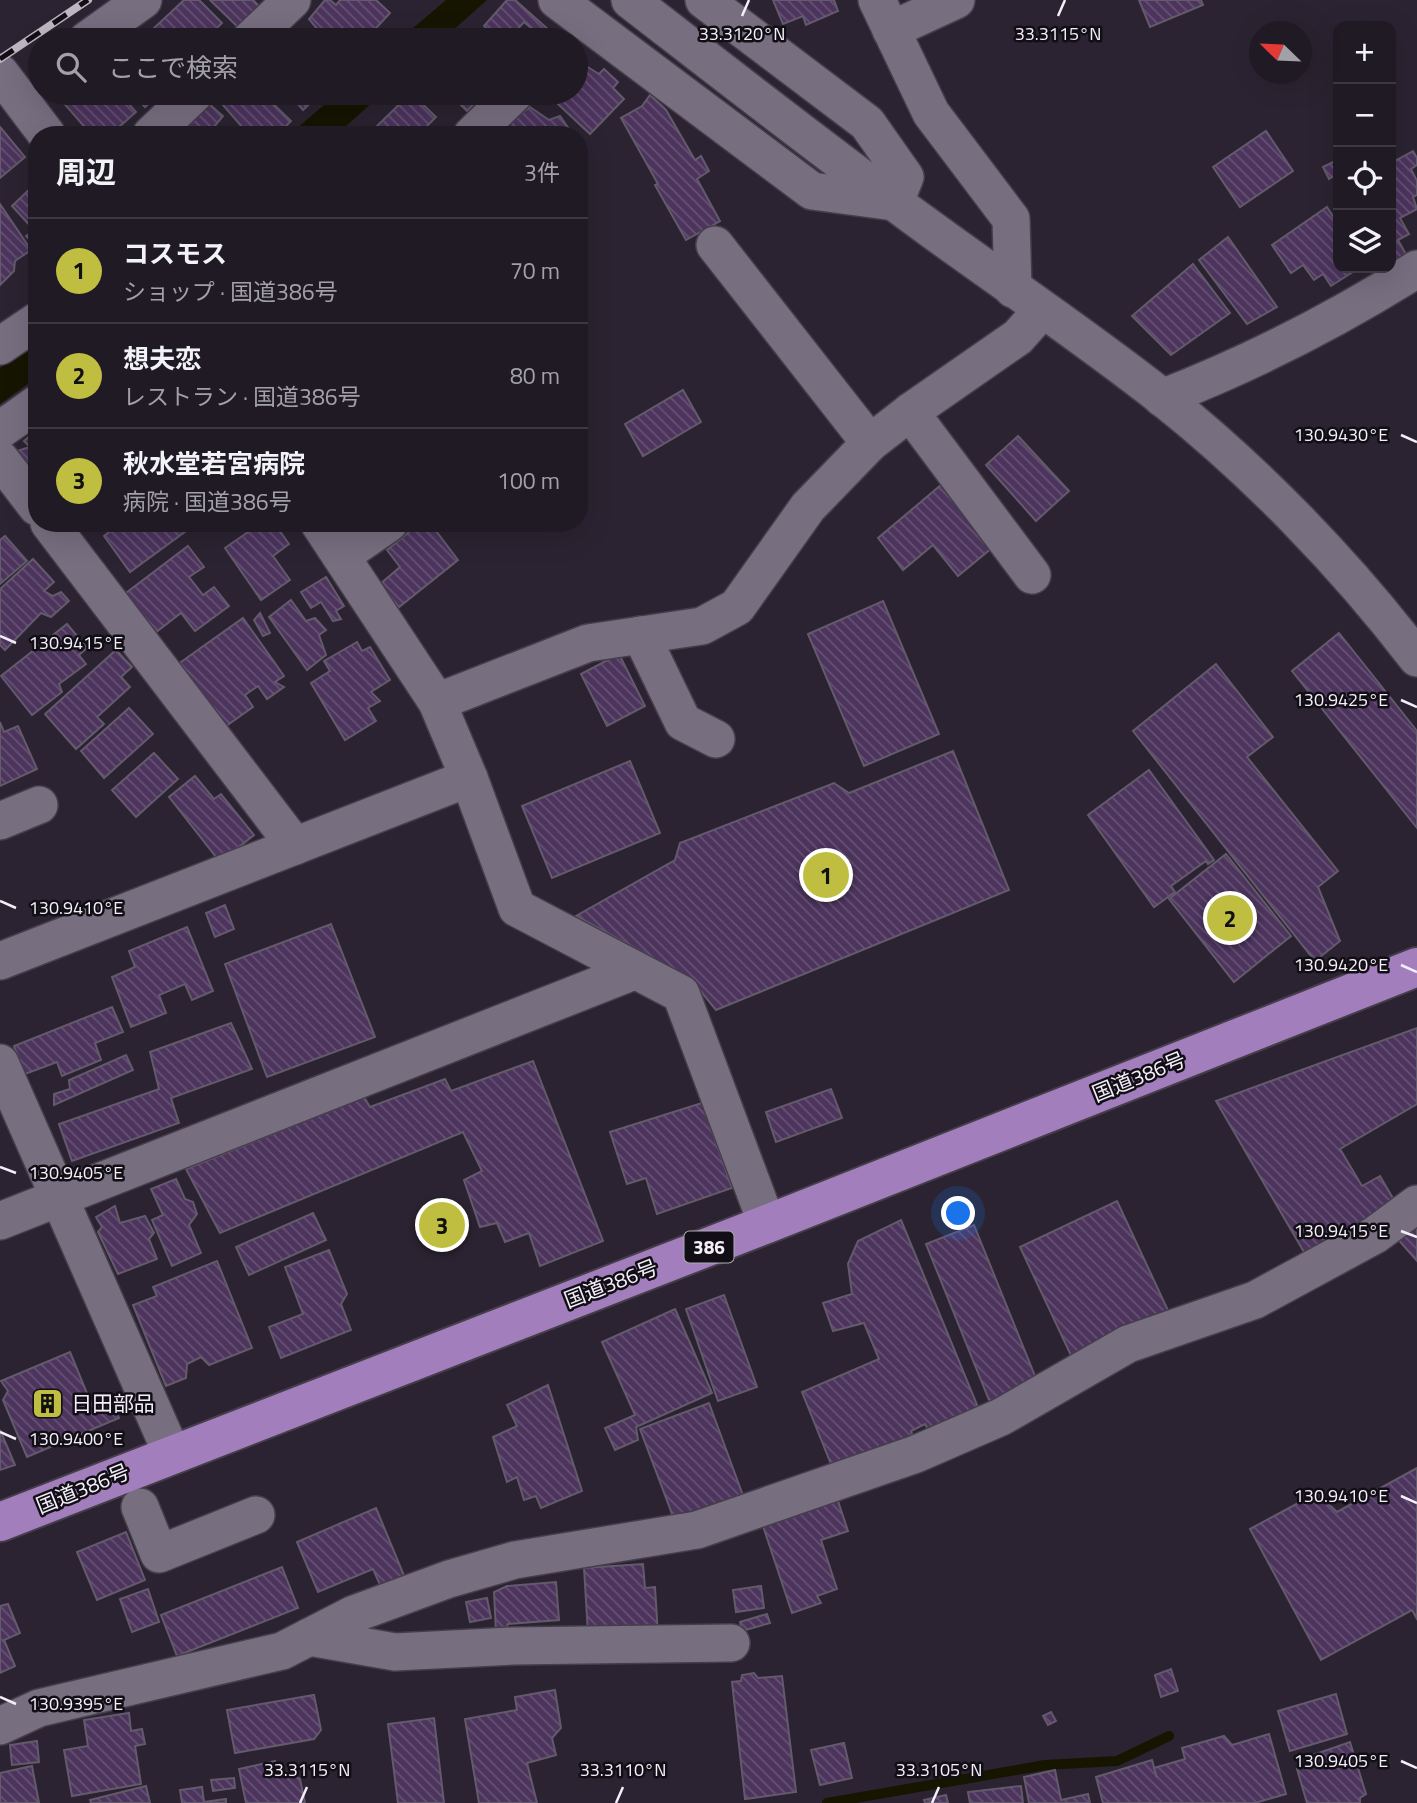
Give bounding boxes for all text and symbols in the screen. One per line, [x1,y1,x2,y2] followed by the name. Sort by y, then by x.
[699,20,785,47] text: 33.3120°N
[1015,20,1101,47] text: 33.3115°N
[1249,21,1312,84] north arrow
[1333,21,1396,273] map controls
[1333,21,1396,84] button: +
[28,28,588,105] search box
[52,48,90,86] icon: search
[108,48,238,87] text: ここで検索
[1333,84,1396,147] button: −
[1333,147,1396,210] button: locate
[56,149,116,195] text: 周辺
[524,155,560,190] text: 3件
[1333,210,1396,273] button: layers
[123,234,227,273] text: コスモス
[73,253,85,288] text: 1
[510,253,560,288] text: 70 m
[123,274,338,309] text: ショップ · 国道386号
[123,339,201,378] text: 想夫恋
[73,358,85,393] text: 2
[510,358,560,393] text: 80 m
[123,379,361,414] text: レストラン · 国道386号
[1294,421,1388,448] text: 130.9430°E
[123,444,305,483] text: 秋水堂若宮病院
[73,463,85,498] text: 3
[497,463,560,498] text: 100 m
[123,484,292,519] text: 病院 · 国道386号
[29,629,123,656] text: 130.9415°E
[1294,686,1388,713] text: 130.9425°E
[803,849,849,901] pin: 1
[1207,892,1253,944] pin: 2
[29,894,123,921] text: 130.9410°E
[1294,951,1388,978] text: 130.9420°E
[1087,1043,1190,1109] street label: 国道386号
[29,1159,123,1186] text: 130.9405°E
[941,1196,975,1230] your location
[419,1199,465,1251] pin: 3
[1294,1217,1388,1244] text: 130.9415°E
[684,1232,734,1262] road number: 386
[559,1251,662,1316] street label: 国道386号
[31,1387,65,1421] building icon: 日田部品
[71,1387,155,1419] place label: 日田部品
[29,1425,123,1452] text: 130.9400°E
[31,1455,134,1521] street label: 国道386号
[1294,1482,1388,1509] text: 130.9410°E
[29,1690,123,1717] text: 130.9395°E
[1294,1747,1388,1774] text: 130.9405°E
[264,1756,350,1783] text: 33.3115°N
[580,1756,666,1783] text: 33.3110°N
[896,1756,982,1783] text: 33.3105°N

